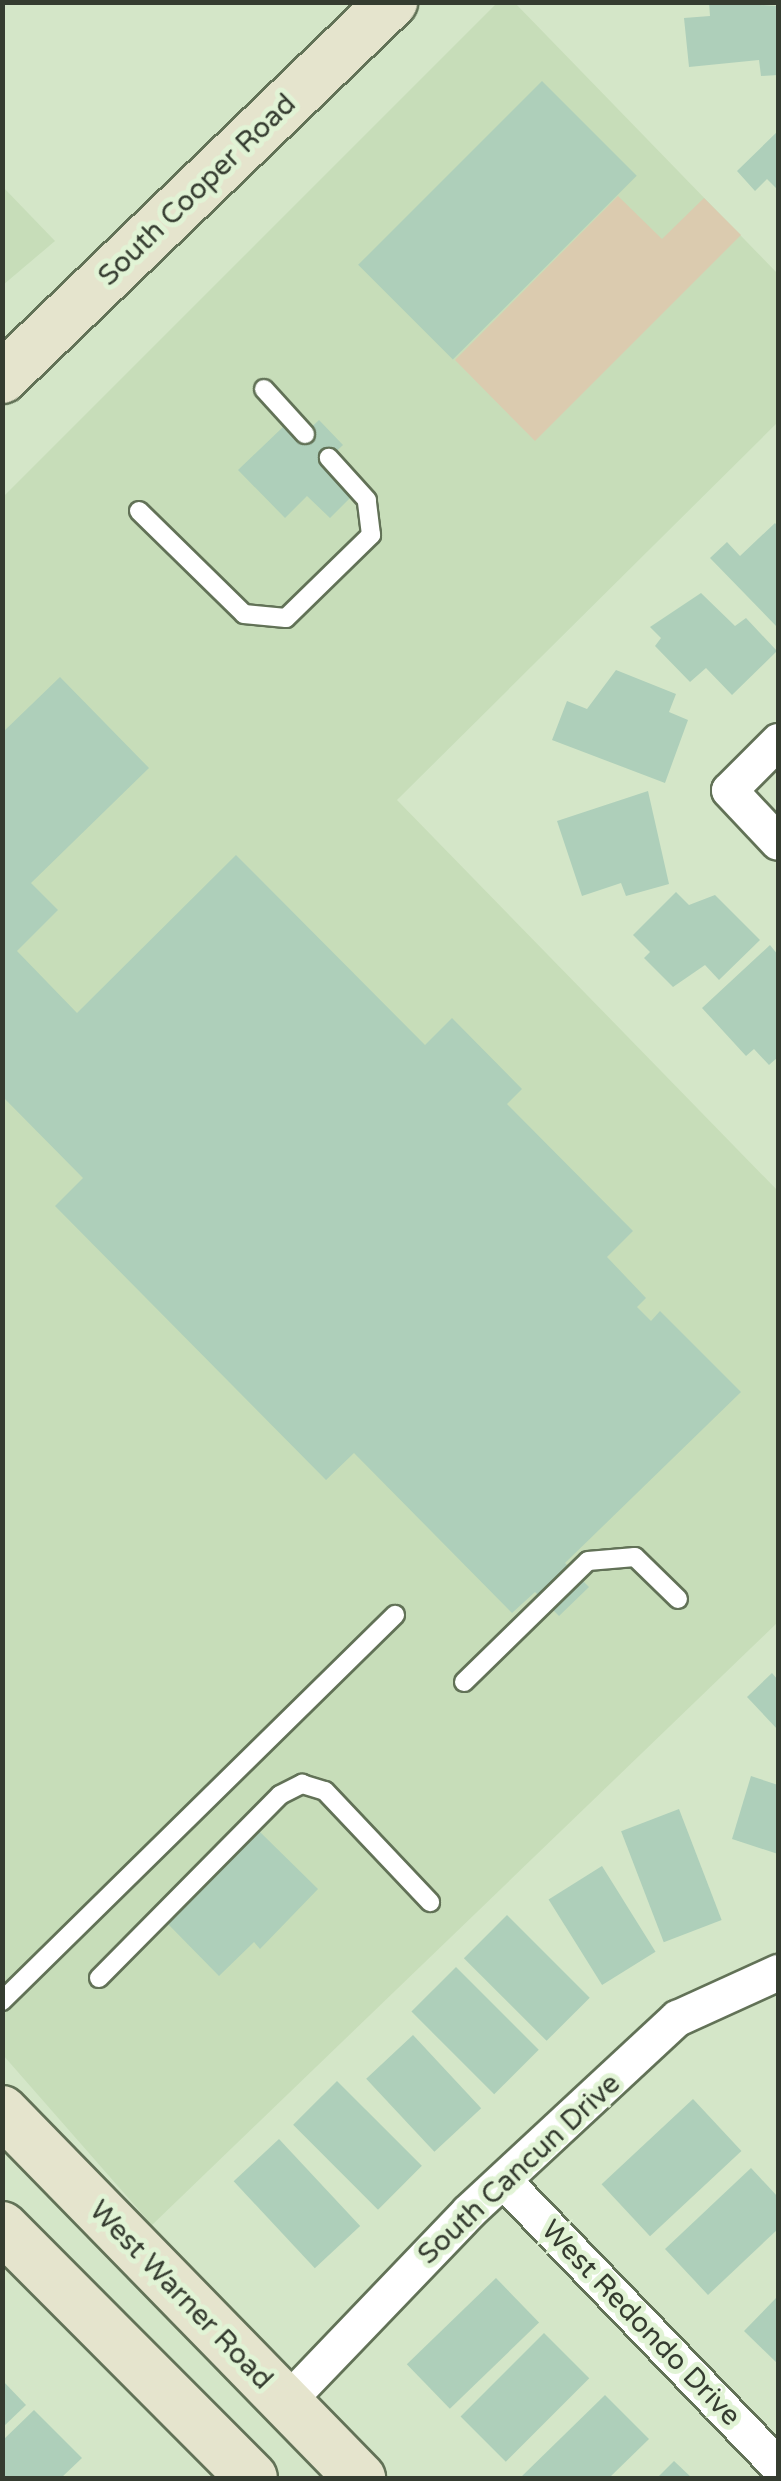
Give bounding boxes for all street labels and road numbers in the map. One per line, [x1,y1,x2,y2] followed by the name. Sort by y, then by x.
[91,87,303,293] street label: South Cooper Road
[411,2067,627,2271] street label: South Cancun Drive
[82,2194,280,2396] street label: West Warner Road
[534,2213,748,2433] street label: West Redondo Drive

